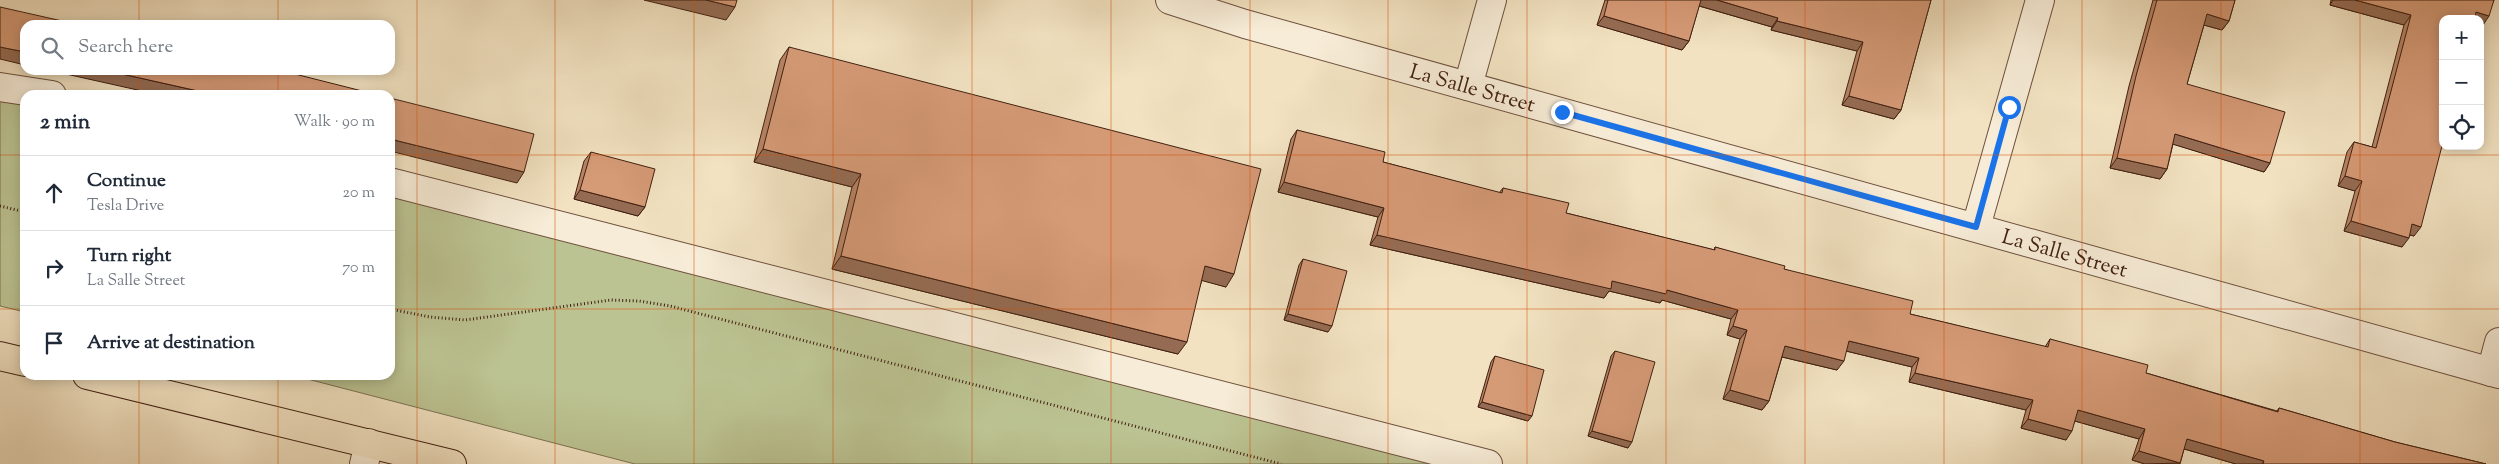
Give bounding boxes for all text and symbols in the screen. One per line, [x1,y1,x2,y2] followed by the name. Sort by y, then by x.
[2439,15,2484,150] map controls
[2439,15,2484,60] button: +
[20,20,395,75] search box
[38,34,66,62] icon: search
[78,34,173,61] text: Search here
[1406,58,1538,121] street label: La Salle Street
[2439,60,2484,105] button: −
[1998,96,2021,119] route start
[1551,101,1574,124] route end
[2439,105,2484,150] button: locate
[40,108,90,138] text: 2 min
[294,111,375,134] text: Walk · 90 m
[87,168,166,195] text: Continue
[40,179,68,207] icon: ahead
[342,182,375,205] text: 20 m
[87,195,164,218] text: Tesla Drive
[1998,223,2131,287] street label: La Salle Street
[87,243,171,270] text: Turn right
[40,254,68,282] icon: right
[342,257,375,280] text: 70 m
[87,270,185,293] text: La Salle Street
[40,329,68,357] icon: arrive
[87,330,255,357] text: Arrive at destination

